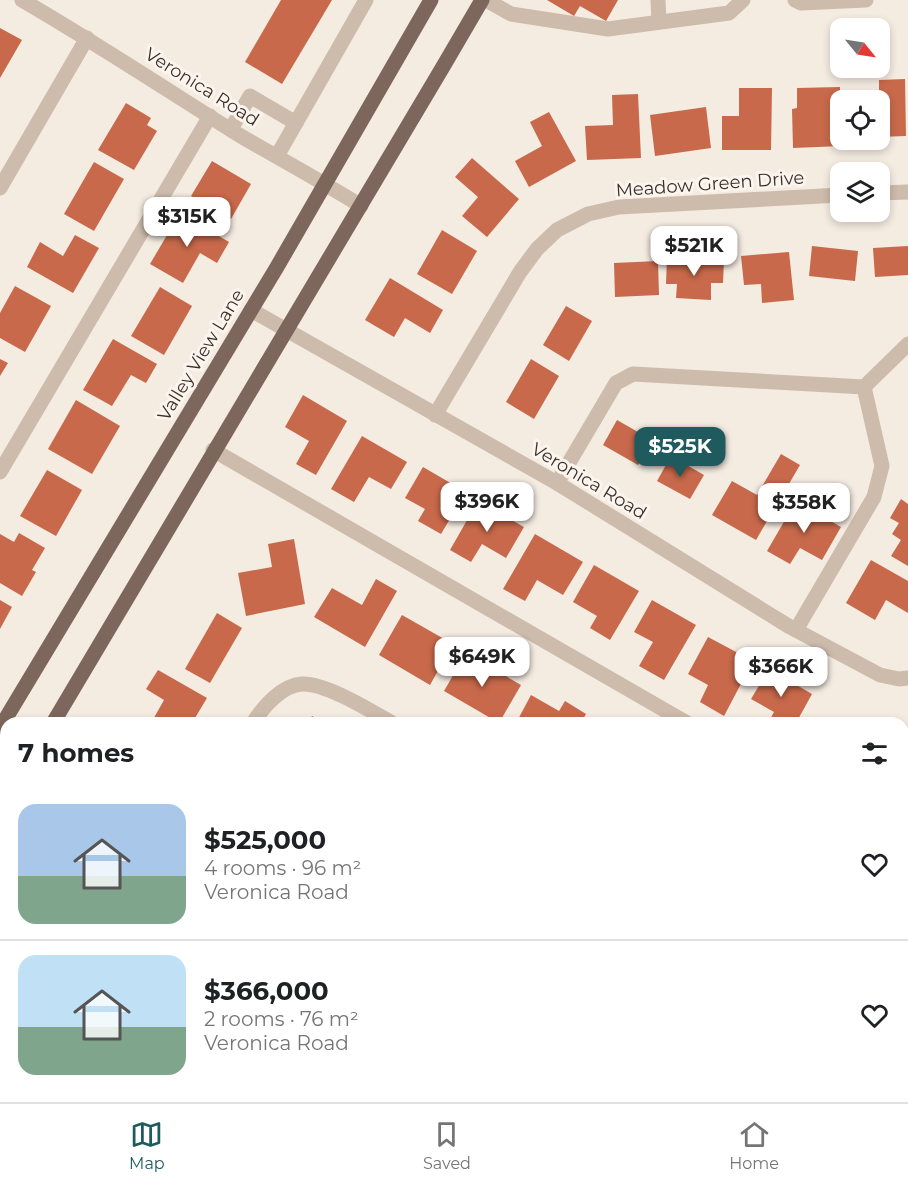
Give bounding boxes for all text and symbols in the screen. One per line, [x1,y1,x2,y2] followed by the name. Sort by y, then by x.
[830,18,890,78] north arrow
[830,18,890,222] map controls
[141,43,263,131] street label: Veronica Road
[830,90,890,150] button: locate
[830,162,890,222] button: layers
[615,166,805,202] street label: Meadow Green Drive
[145,197,229,248] pin: $315K
[157,204,217,228] text: $315K
[652,226,736,277] pin: $521K
[665,233,724,257] text: $521K
[153,285,249,425] street label: Valley View Lane
[638,427,722,478] pin: $525K
[648,434,712,458] text: $525K
[528,438,650,524] street label: Veronica Road
[445,482,529,533] pin: $396K
[762,483,846,534] pin: $358K
[455,489,519,513] text: $396K
[772,490,836,514] text: $358K
[440,637,524,688] pin: $649K
[449,644,515,668] text: $649K
[739,647,823,698] pin: $366K
[749,654,813,678] text: $366K
[18,737,134,769] text: 7 homes
[858,737,891,770] icon: filters
[204,824,326,856] text: $525,000
[66,828,138,900] icon: home
[858,848,891,881] icon: heart
[204,856,361,880] text: 4 rooms · 96 m²
[204,880,349,904] text: Veronica Road
[204,975,329,1007] text: $366,000
[66,979,138,1051] icon: home
[858,999,891,1032] icon: heart
[204,1007,359,1031] text: 2 rooms · 76 m²
[204,1031,349,1055] text: Veronica Road
[129,1118,165,1173] tab: Map
[423,1118,471,1173] tab: Saved
[729,1118,779,1173] tab: Home

